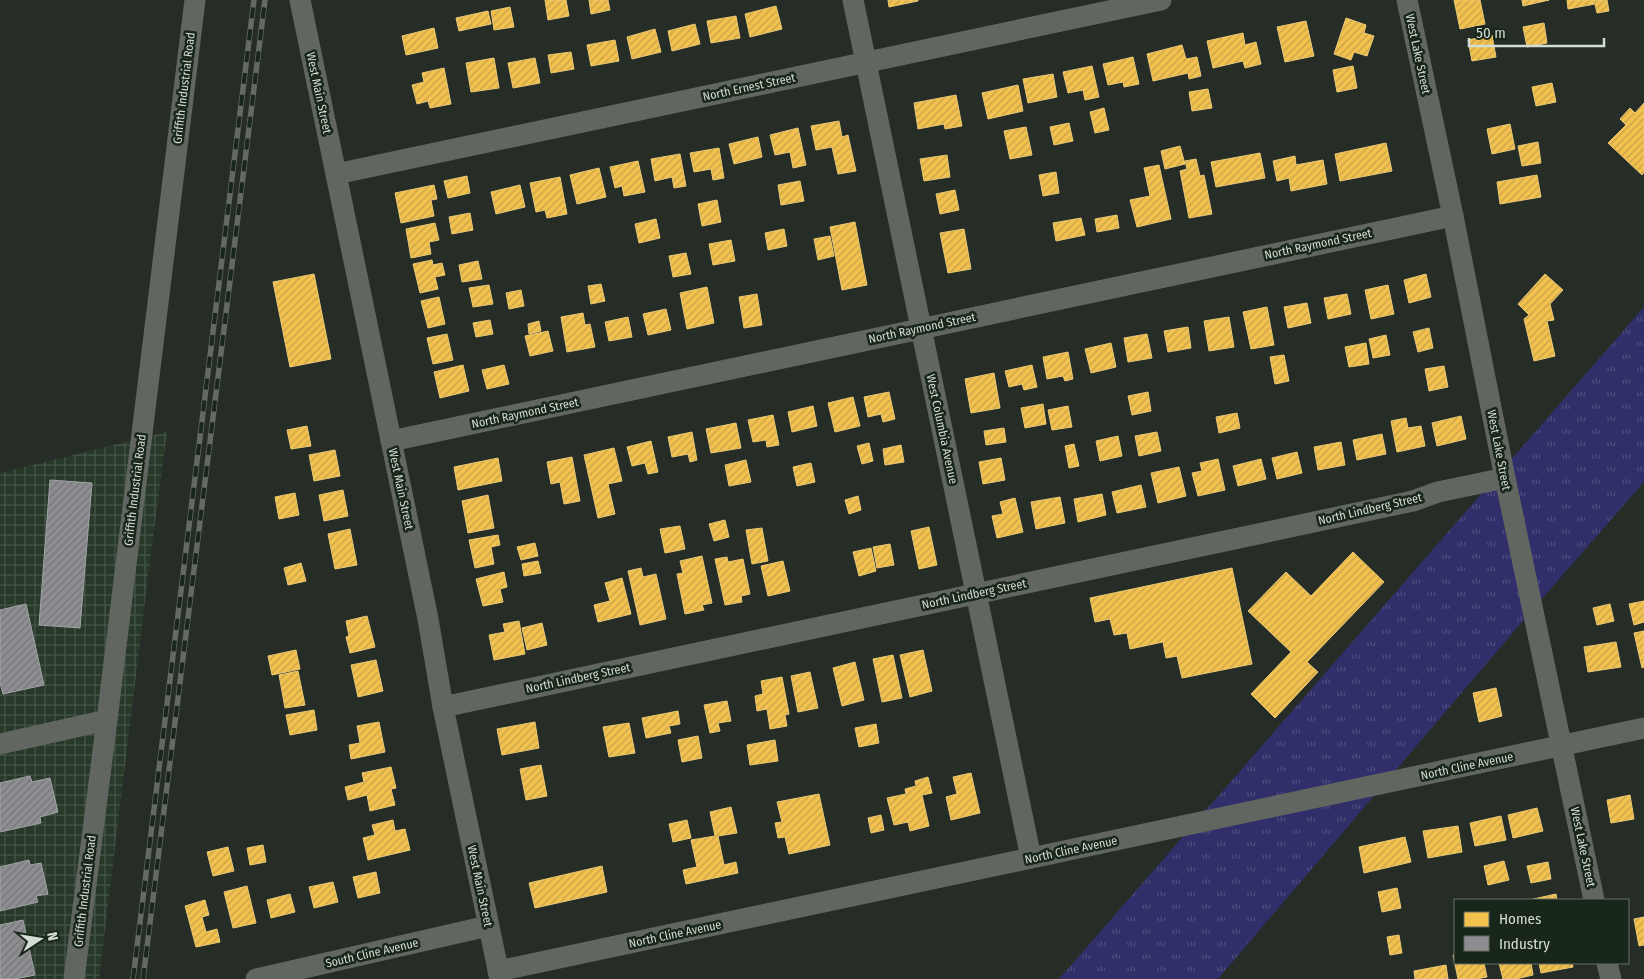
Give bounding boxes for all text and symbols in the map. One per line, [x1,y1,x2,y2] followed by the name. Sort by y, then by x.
[1403,13,1433,95] street label: West Lake Street
[1469,15,1604,47] scale bar
[1476,24,1506,42] text: 50 m
[170,31,198,145] street label: Griffith Industrial Road
[304,51,334,135] street label: West Main Street
[701,70,797,104] street label: North Ernest Street
[1263,226,1373,262] street label: North Raymond Street
[867,310,977,346] street label: North Raymond Street
[924,373,960,485] street label: West Columbia Avenue
[470,395,580,431] street label: North Raymond Street
[1484,409,1514,491] street label: West Lake Street
[121,433,149,547] street label: Griffith Industrial Road
[386,447,416,531] street label: West Main Street
[1317,490,1423,528] street label: North Lindberg Street
[921,576,1027,612] street label: North Lindberg Street
[525,660,631,696] street label: North Lindberg Street
[1419,749,1515,783] street label: North Cline Avenue
[1568,806,1598,888] street label: West Lake Street
[1023,833,1119,867] street label: North Cline Avenue
[71,834,99,948] street label: Griffith Industrial Road
[465,844,495,928] street label: West Main Street
[1454,899,1629,964] legend
[1499,910,1541,928] text: Homes
[15,914,65,964] north arrow
[627,917,723,951] street label: North Cline Avenue
[43,931,61,942] text: N
[324,935,420,970] street label: South Cline Avenue
[1499,935,1550,953] text: Industry

